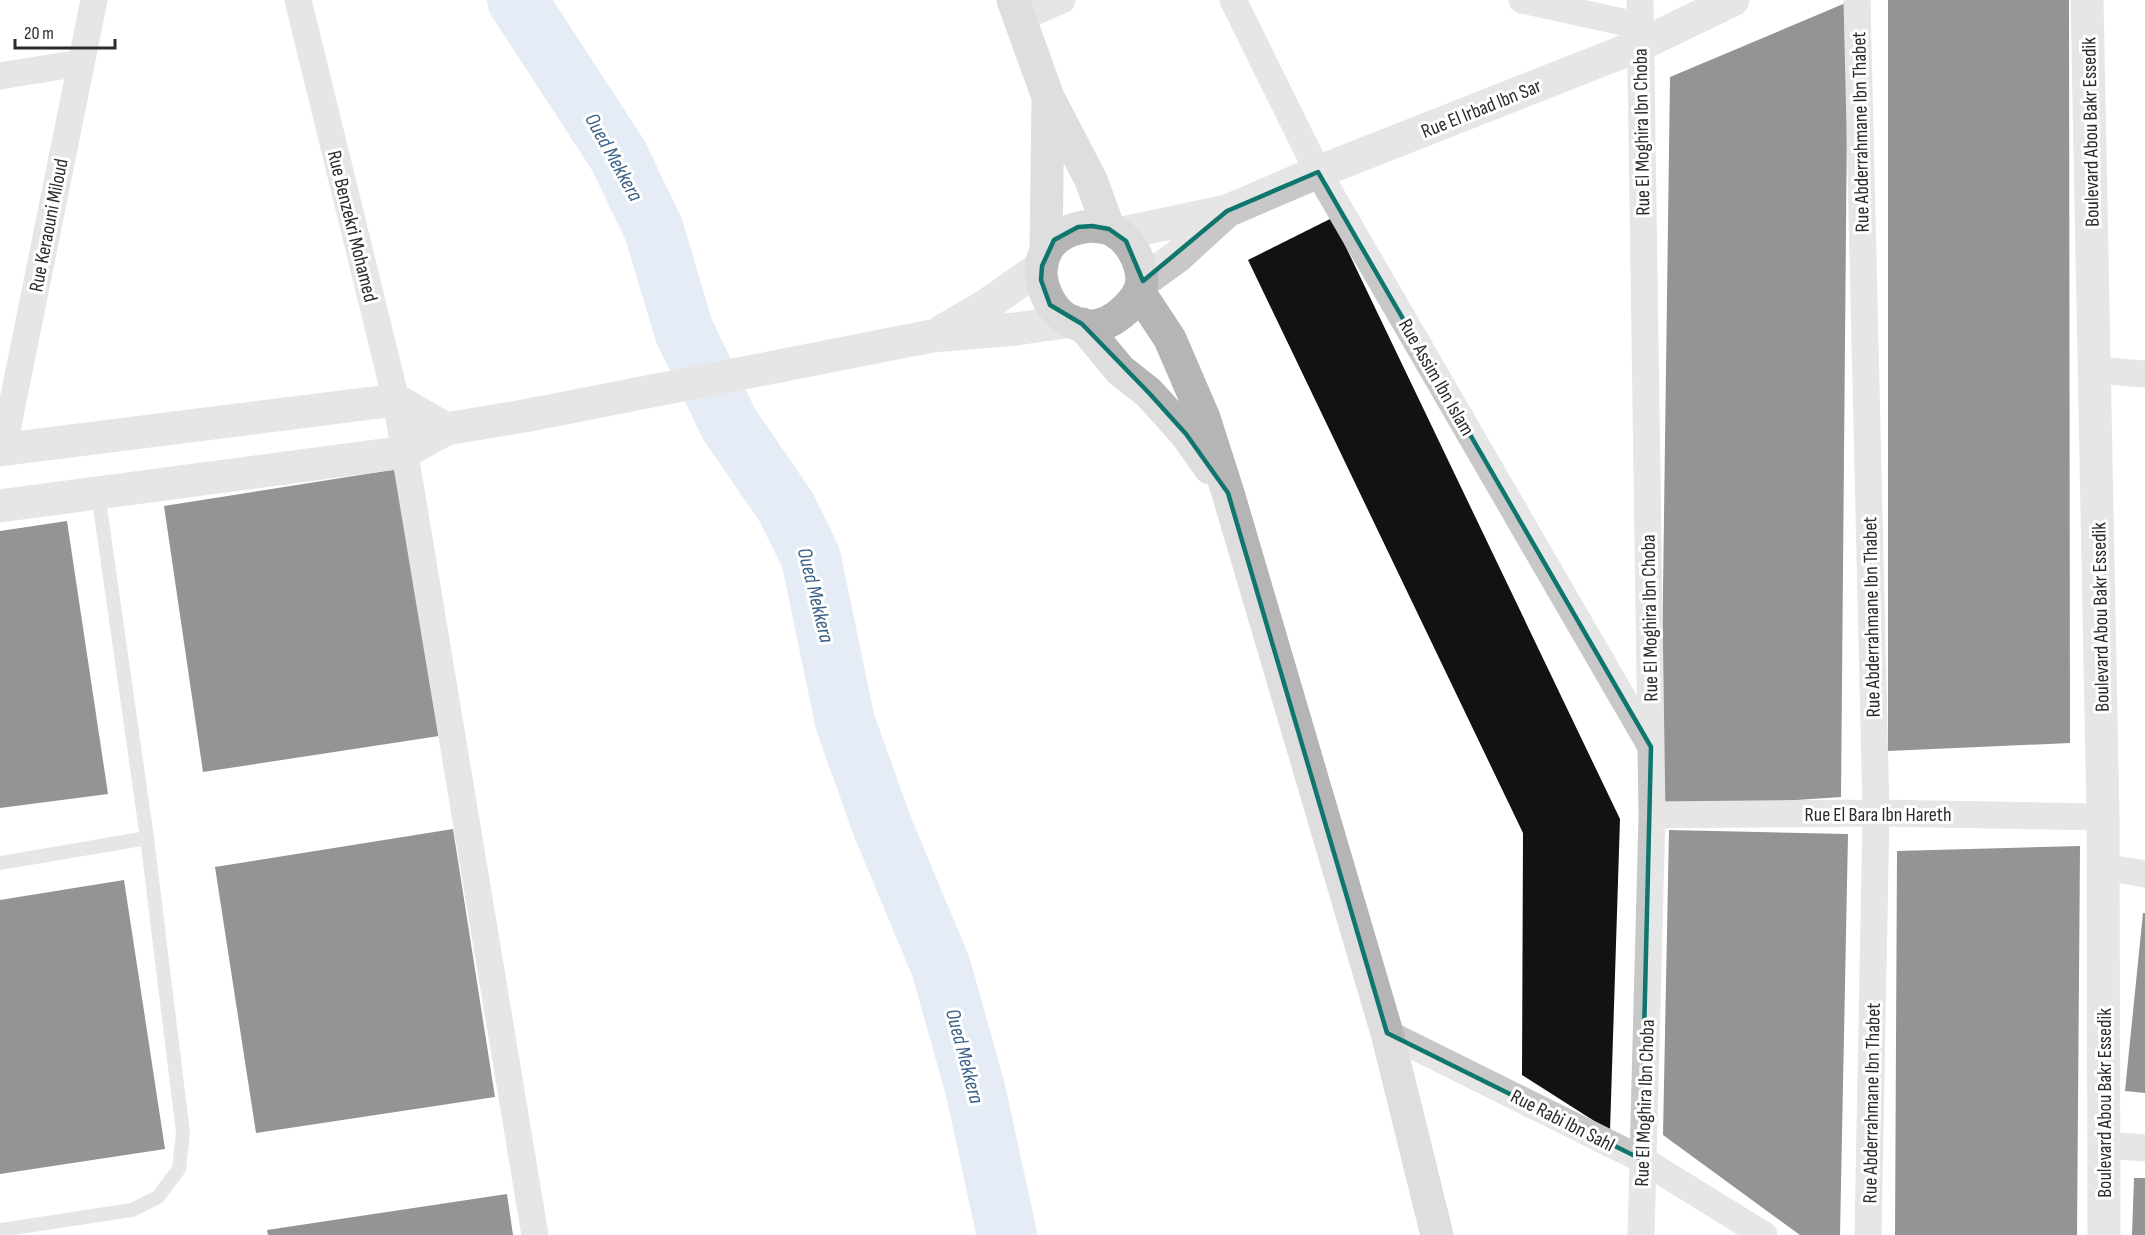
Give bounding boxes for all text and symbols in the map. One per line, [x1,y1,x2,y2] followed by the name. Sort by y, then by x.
[15,12,116,50] scale bar
[24,23,54,44] text: 20 m
[1847,31,1875,233] street label: Rue Abderrahmane Ibn Thabet
[2077,37,2105,227] street label: Boulevard Abou Bakr Essedik
[1629,48,1655,216] street label: Rue El Moghira Ibn Choba
[1418,74,1545,144] street label: Rue El Irbad Ibn Sar
[579,109,648,206] water label: Oued Mekkera
[322,148,382,304] street label: Rue Benzekri Mohamed
[24,157,74,294] street label: Rue Keraouni Miloud
[1393,315,1479,440] street label: Rue Assim Ibn Islam
[1858,516,1886,718] street label: Rue Abderrahmane Ibn Thabet
[2087,522,2115,712] street label: Boulevard Abou Bakr Essedik
[1637,534,1663,702] street label: Rue El Moghira Ibn Choba
[792,545,839,646] water label: Oued Mekkera
[1805,803,1951,827] street label: Rue El Bara Ibn Hareth
[1858,1002,1886,1204] street label: Rue Abderrahmane Ibn Thabet
[940,1006,989,1107] water label: Oued Mekkera
[2093,1008,2117,1198] street label: Boulevard Abou Bakr Essedik
[1630,1019,1660,1187] street label: Rue El Moghira Ibn Choba
[1507,1084,1618,1157] street label: Rue Rabi Ibn Sahl

